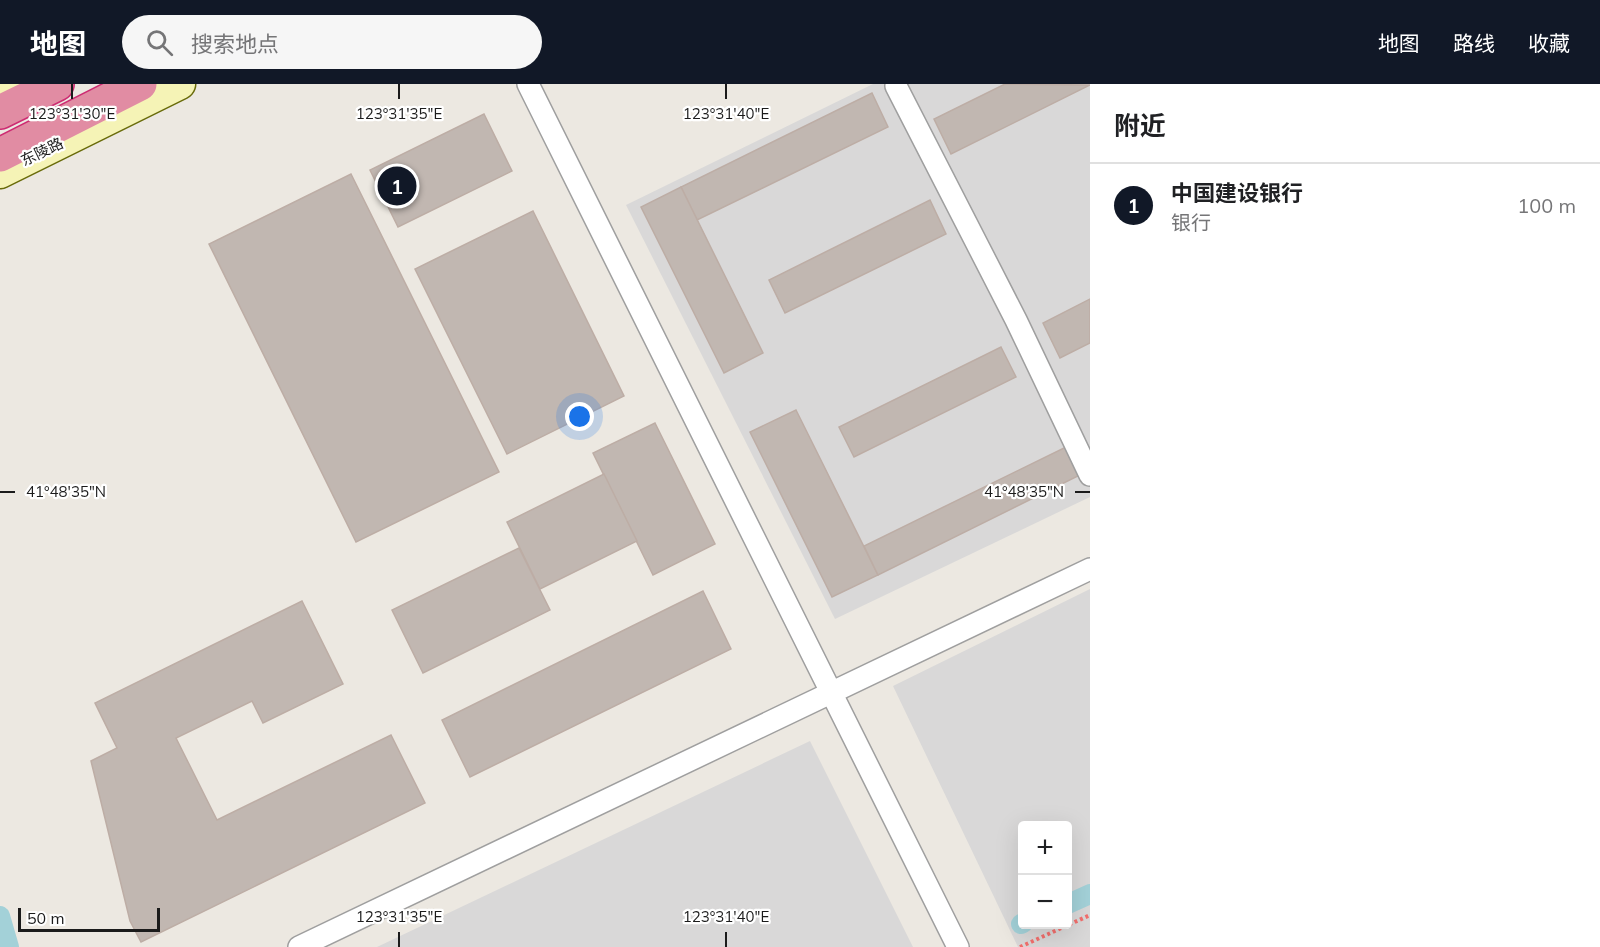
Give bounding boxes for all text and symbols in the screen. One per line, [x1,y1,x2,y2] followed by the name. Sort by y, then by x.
[122,15,542,69] search box
[30,26,86,61] text: 地图
[143,26,176,59] icon: search
[191,30,279,58] text: 搜索地点
[1378,30,1420,56] text: 地图
[1453,30,1495,56] text: 路线
[1528,30,1570,56] text: 收藏
[29,104,115,123] text: 123°31'30"E
[356,104,442,123] text: 123°31'35"E
[683,104,769,123] text: 123°31'40"E
[1114,109,1166,142] text: 附近
[17,133,66,170] street label: 东陵路
[378,164,416,208] pin: 1
[1171,179,1303,207] text: 中国建设银行
[1128,193,1140,218] text: 1
[1517,193,1576,218] text: 100 m
[1171,210,1211,235] text: 银行
[565,402,594,431] your location
[26,482,106,501] text: 41°48'35"N
[984,482,1064,501] text: 41°48'35"N
[1018,821,1072,929] map controls
[1018,821,1072,875] button: +
[1018,875,1072,929] button: −
[18,905,160,932] scale bar
[356,907,442,926] text: 123°31'35"E
[683,907,769,926] text: 123°31'40"E
[27,908,64,928] text: 50 m

